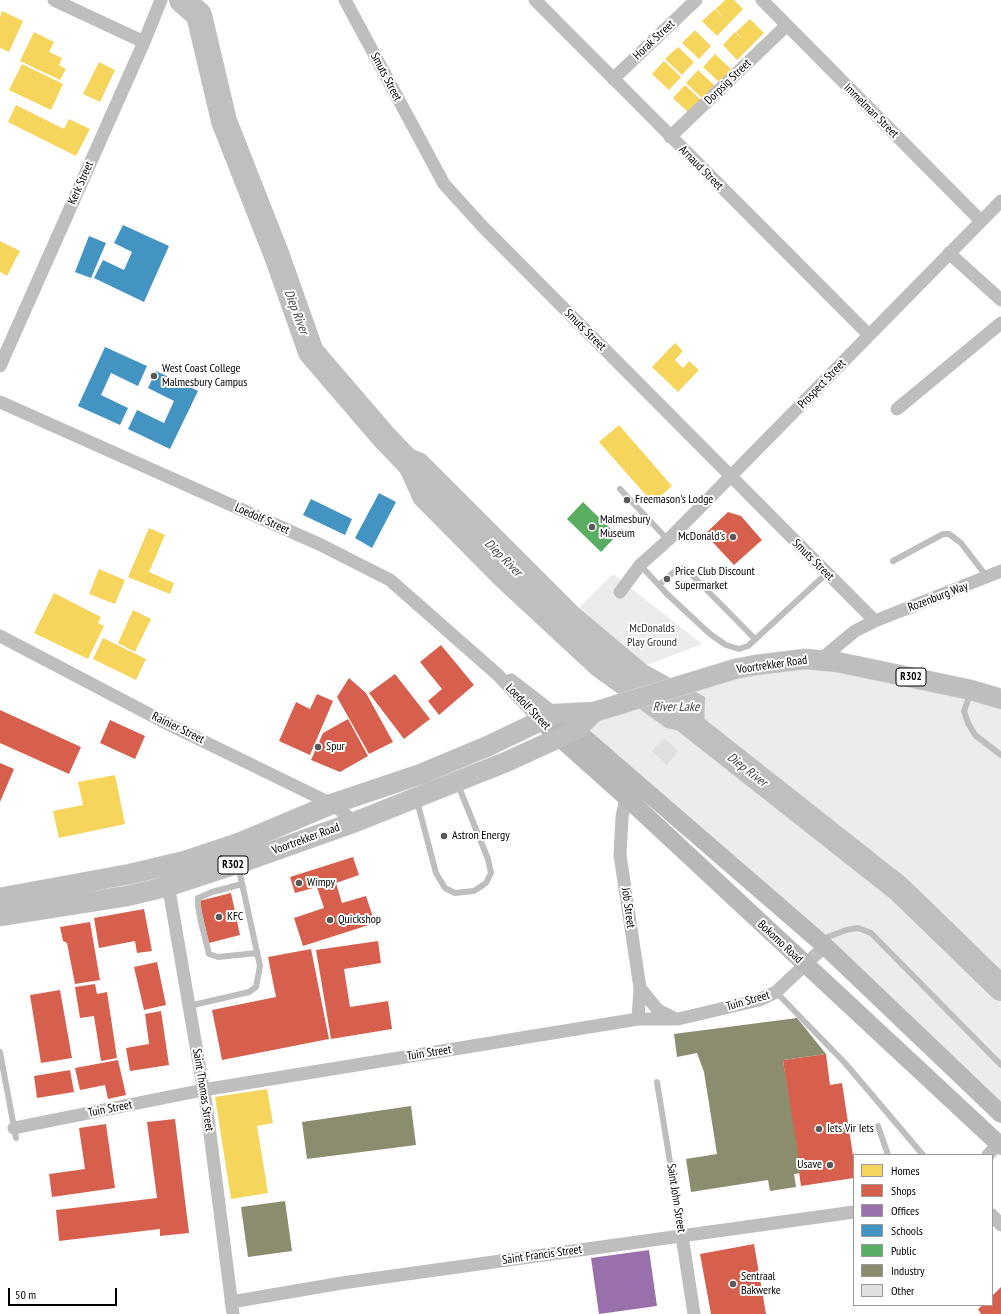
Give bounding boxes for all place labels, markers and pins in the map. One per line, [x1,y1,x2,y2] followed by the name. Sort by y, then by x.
[162,362,247,390] place label: West Coast College Malmesbury Campus
[149,371,159,381] marker: West Coast College Malmesbury Campus
[635,493,713,507] place label: Freemason's Lodge
[622,495,632,505] marker: Freemason's Lodge
[600,513,650,541] place label: Malmesbury Museum
[587,522,597,532] marker: Malmesbury Museum
[678,530,725,544] place label: McDonald's
[728,532,738,542] marker: McDonald's
[675,565,755,593] place label: Price Club Discount Supermarket
[662,574,672,584] marker: Price Club Discount Supermarket
[326,740,345,754] place label: Spur
[313,742,323,752] marker: Spur
[452,829,510,843] place label: Astron Energy
[439,831,449,841] marker: Astron Energy
[307,876,335,890] place label: Wimpy
[294,878,304,888] marker: Wimpy
[227,910,243,924] place label: KFC
[214,912,224,922] marker: KFC
[338,913,381,927] place label: Quickshop
[325,915,335,925] marker: Quickshop
[827,1122,874,1136] place label: Iets Vir Iets
[814,1124,824,1134] marker: Iets Vir Iets
[797,1158,822,1172] place label: Usave
[825,1160,835,1170] marker: Usave
[741,1270,781,1298] place label: Sentraal Bakwerke
[728,1279,738,1289] marker: Sentraal Bakwerke

